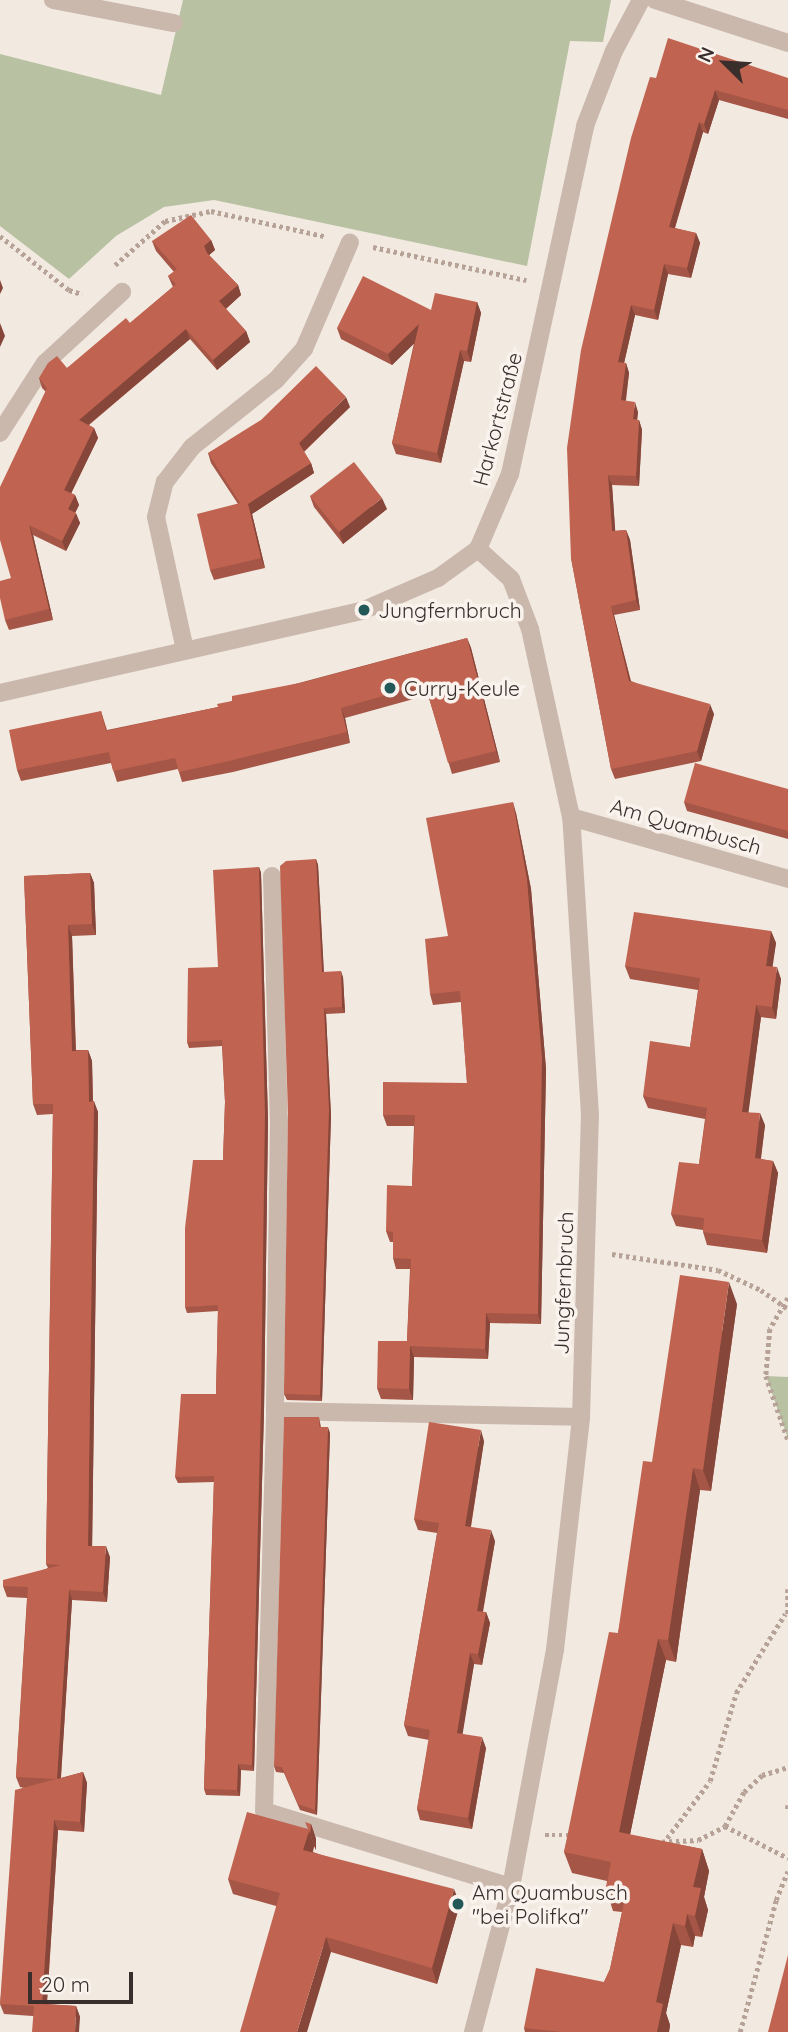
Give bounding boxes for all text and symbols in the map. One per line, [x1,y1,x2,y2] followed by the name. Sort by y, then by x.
[690,28,760,98] north arrow
[692,43,720,66] text: N
[467,350,527,488] street label: Harkortstraße
[378,597,522,623] place label: Jungfernbruch
[356,602,372,618] marker: Jungfernbruch
[404,675,520,701] place label: Curry-Keule
[382,680,398,696] marker: Curry-Keule
[608,792,764,860] street label: Am Quambusch
[548,1211,578,1355] street label: Jungfernbruch
[472,1879,628,1929] place label: Am Quambusch "bei Polifka"
[450,1896,466,1912] marker: Am Quambusch "bei Polifka"
[32,1958,136,2002] scale bar
[41,1971,90,1997] text: 20 m

